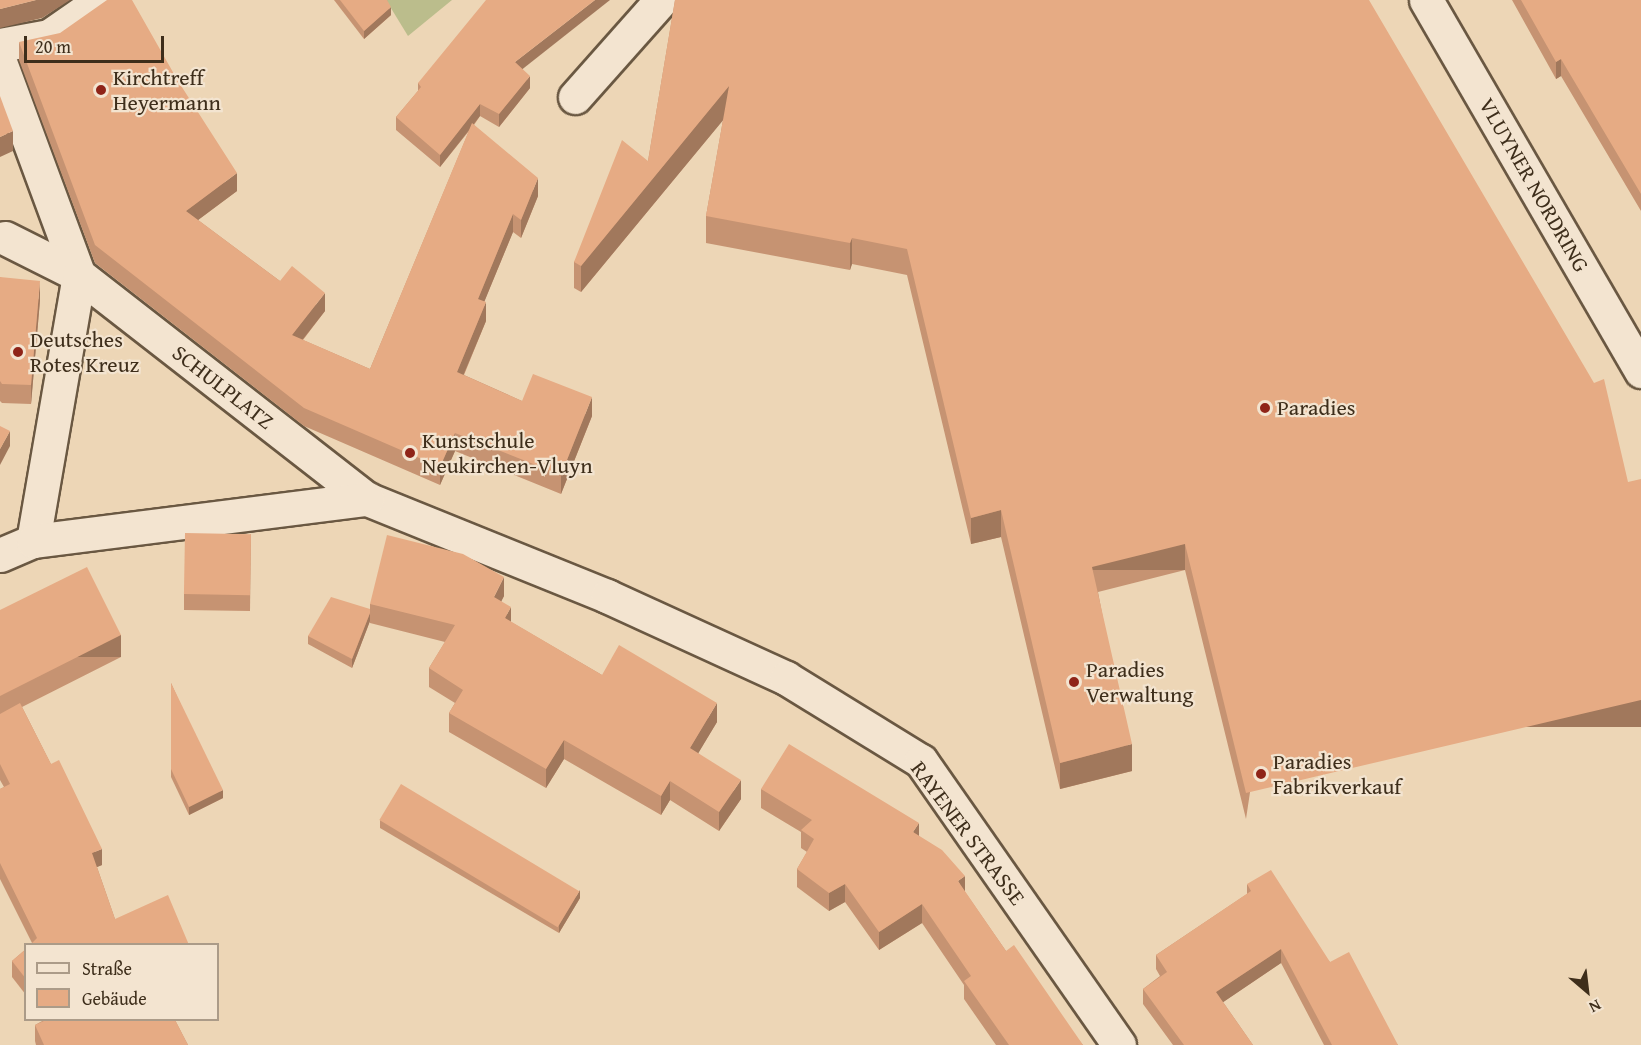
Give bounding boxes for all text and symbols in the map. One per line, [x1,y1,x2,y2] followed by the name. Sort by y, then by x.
[27,24,166,62] scale bar
[35,33,71,60] text: 20 m
[113,64,221,116] place label: Kirchtreff Heyermann
[94,83,108,97] marker: Kirchtreff Heyermann
[1473,93,1595,277] street label: VLUYNER NORDRING
[30,326,139,378] place label: Deutsches Rotes Kreuz
[167,339,279,435] street label: SCHULPLATZ
[11,345,25,359] marker: Deutsches Rotes Kreuz
[1277,395,1355,421] place label: Paradies
[1258,401,1272,415] marker: Paradies
[422,427,592,478] place label: Kunstschule Neukirchen-Vluyn
[403,446,417,460] marker: Kunstschule Neukirchen-Vluyn
[1086,656,1193,708] place label: Paradies Verwaltung
[1067,675,1081,689] marker: Paradies Verwaltung
[1273,748,1401,800] place label: Paradies Fabrikverkauf
[905,756,1031,910] street label: RAYENER STRASSE
[1254,767,1268,781] marker: Paradies Fabrikverkauf
[24,943,219,1021] legend
[82,955,132,982] text: Straße
[1557,961,1617,1021] north arrow
[82,985,147,1012] text: Gebäude
[1585,994,1606,1020] text: N

